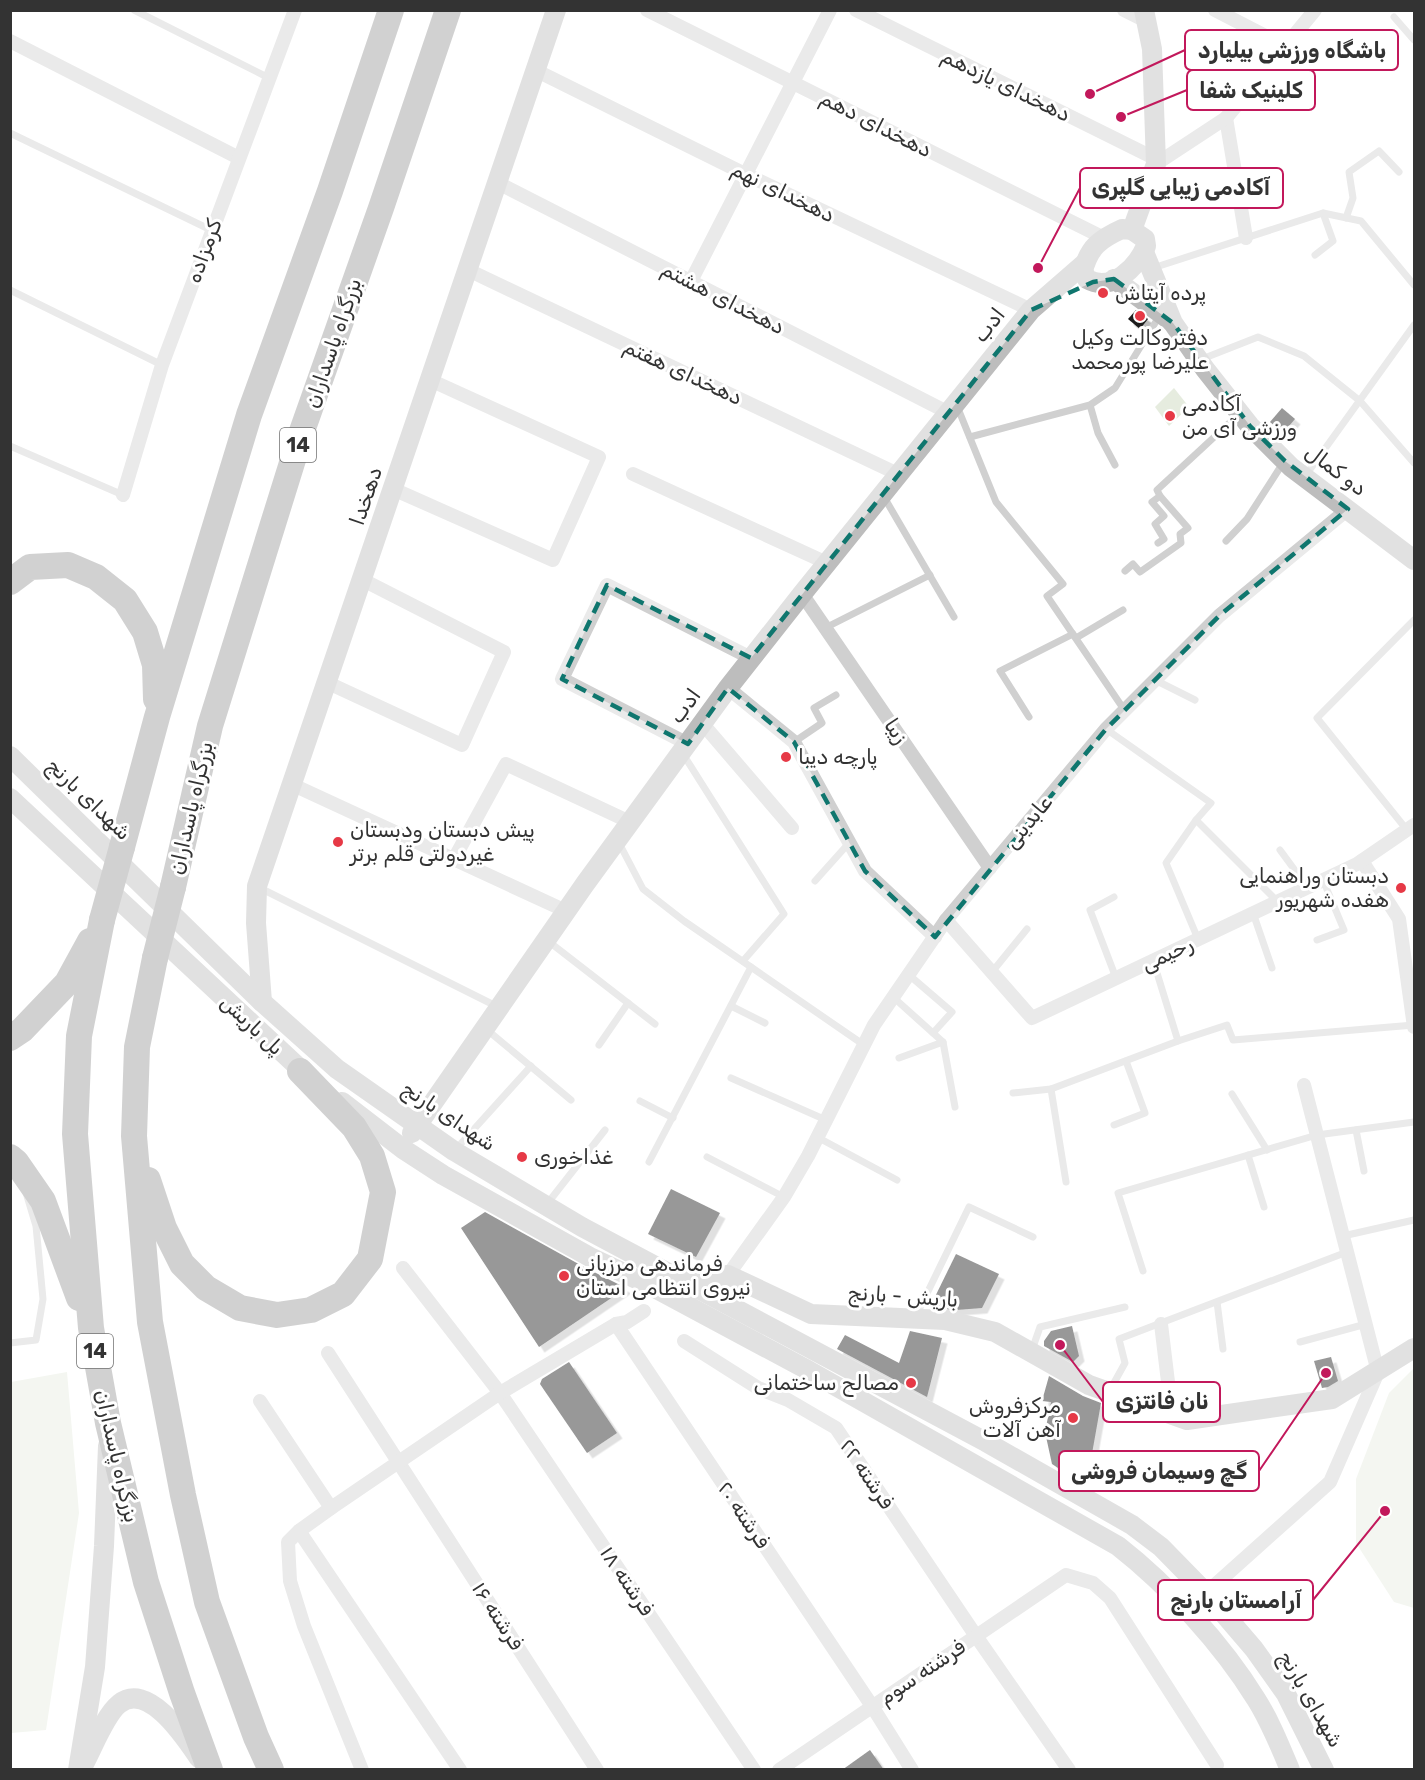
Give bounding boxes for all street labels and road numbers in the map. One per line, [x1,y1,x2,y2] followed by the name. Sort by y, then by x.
[937,43,1075,128] street label: دهخدای یازدهم
[815,85,936,164] street label: دهخدای دهم
[727,156,839,229] street label: دهخدای نهم
[180,215,227,286] street label: کرمزاده
[656,256,789,341] street label: دهخدای هشتم
[299,275,368,412] street label: بزرگراه پاسداران
[967,302,1010,347] street label: ادب
[619,333,747,412] street label: دهخدای هفتم
[280,428,316,462] road number: 14
[1300,439,1372,501] street label: دو کمال
[344,463,387,528] street label: دهخدا
[664,683,706,728] street label: ادب
[879,713,914,748] street label: زیبا
[163,739,220,877] street label: بزرگراه پاسداران
[41,752,137,846] street label: شهدای بارنج
[998,790,1057,854] street label: عابدینی
[1137,931,1197,976] street label: رحیمی
[214,989,289,1062] street label: پل باریش
[397,1075,501,1158] street label: شهدای بارنج
[847,1279,959,1314] street label: باریش - بارنج
[77,1334,113,1368] road number: 14
[88,1387,145,1525] street label: بزرگراه پاسداران
[835,1434,900,1514] street label: ۲۲ فرشته
[713,1476,776,1553] street label: ۲۰ فرشته
[595,1541,660,1620] street label: ۱۸ فرشته
[467,1577,530,1655] street label: ۱۶ فرشته
[874,1633,970,1710] street label: فرشته سوم
[1272,1646,1349,1753] street label: شهدای بارنج

